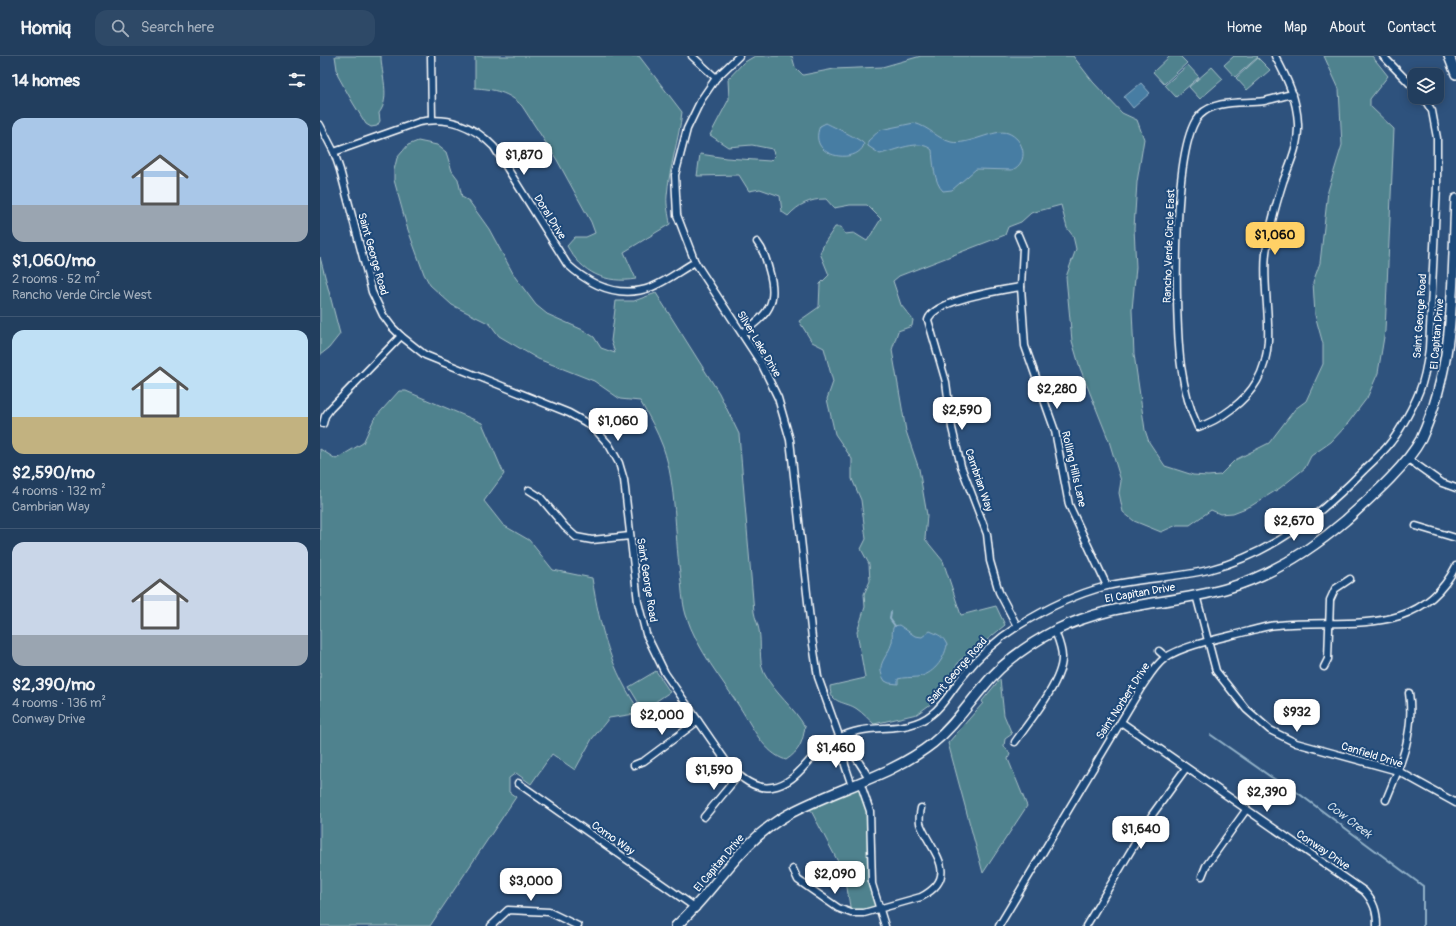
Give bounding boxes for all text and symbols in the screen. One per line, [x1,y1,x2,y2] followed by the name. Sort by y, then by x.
[95,10,375,46] search box
[20,16,71,40] text: Homiq
[109,17,131,39] icon: search
[141,18,214,37] text: Search here
[1227,19,1262,36] text: Home
[1284,19,1307,36] text: Map
[1329,19,1365,36] text: About
[1387,19,1436,36] text: Contact
[1408,68,1444,104] map controls
[1408,68,1444,104] button: layers
[286,69,308,91] icon: filters
[12,70,80,91] text: 14 homes
[491,142,557,176] pin: $1,870
[124,144,196,216] icon: home
[505,147,543,163] text: $1,870
[1161,188,1178,303] street label: Rancho Verde Circle East
[531,192,569,242] street label: Doral Drive
[355,211,391,297] street label: Saint George Road
[1242,222,1308,256] pin: $1,060
[1255,227,1295,243] text: $1,060
[12,250,96,271] text: $1,060/mo
[12,271,100,287] text: 2 rooms · 52 m²
[1411,273,1429,359] street label: Saint George Road
[12,287,152,303] text: Rancho Verde Circle West
[1427,297,1447,370] street label: El Capitan Drive
[734,309,784,380] street label: Silver Lake Drive
[124,356,196,428] icon: home
[1024,376,1090,410] pin: $2,280
[1037,381,1077,397] text: $2,280
[929,397,995,431] pin: $2,590
[942,402,982,418] text: $2,590
[585,408,651,442] pin: $1,060
[598,413,638,429] text: $1,060
[1059,430,1089,509] street label: Rolling Hills Lane
[962,447,996,513] street label: Cambrian Way
[12,462,95,483] text: $2,590/mo
[12,483,106,499] text: 4 rooms · 132 m²
[12,499,89,515] text: Cambrian Way
[1261,508,1327,542] pin: $2,670
[1274,513,1314,529] text: $2,670
[634,537,660,623] street label: Saint George Road
[124,568,196,640] icon: home
[1104,580,1177,606] street label: El Capitan Drive
[924,635,990,707] street label: Saint George Road
[1093,660,1153,742] street label: Saint Norbert Drive
[12,674,95,695] text: $2,390/mo
[12,695,106,711] text: 4 rooms · 136 m²
[1273,699,1321,733] pin: $932
[629,702,695,736] pin: $2,000
[1283,704,1311,720] text: $932
[640,707,684,723] text: $2,000
[12,711,85,727] text: Conway Drive
[803,735,869,769] pin: $1,460
[1340,739,1405,771] street label: Canfield Drive
[816,740,856,756] text: $1,460
[681,757,747,791] pin: $1,590
[695,762,733,778] text: $1,590
[1234,779,1300,813] pin: $2,390
[1247,784,1287,800] text: $2,390
[1323,798,1375,842] water label: Cow Creek
[1108,816,1174,850] pin: $1,640
[589,818,637,858] street label: Como Way
[1121,821,1161,837] text: $1,640
[1294,827,1353,873] street label: Conway Drive
[691,831,747,894] street label: El Capitan Drive
[802,861,868,895] pin: $2,090
[814,866,856,882] text: $2,090
[498,868,564,902] pin: $3,000
[509,873,553,889] text: $3,000

